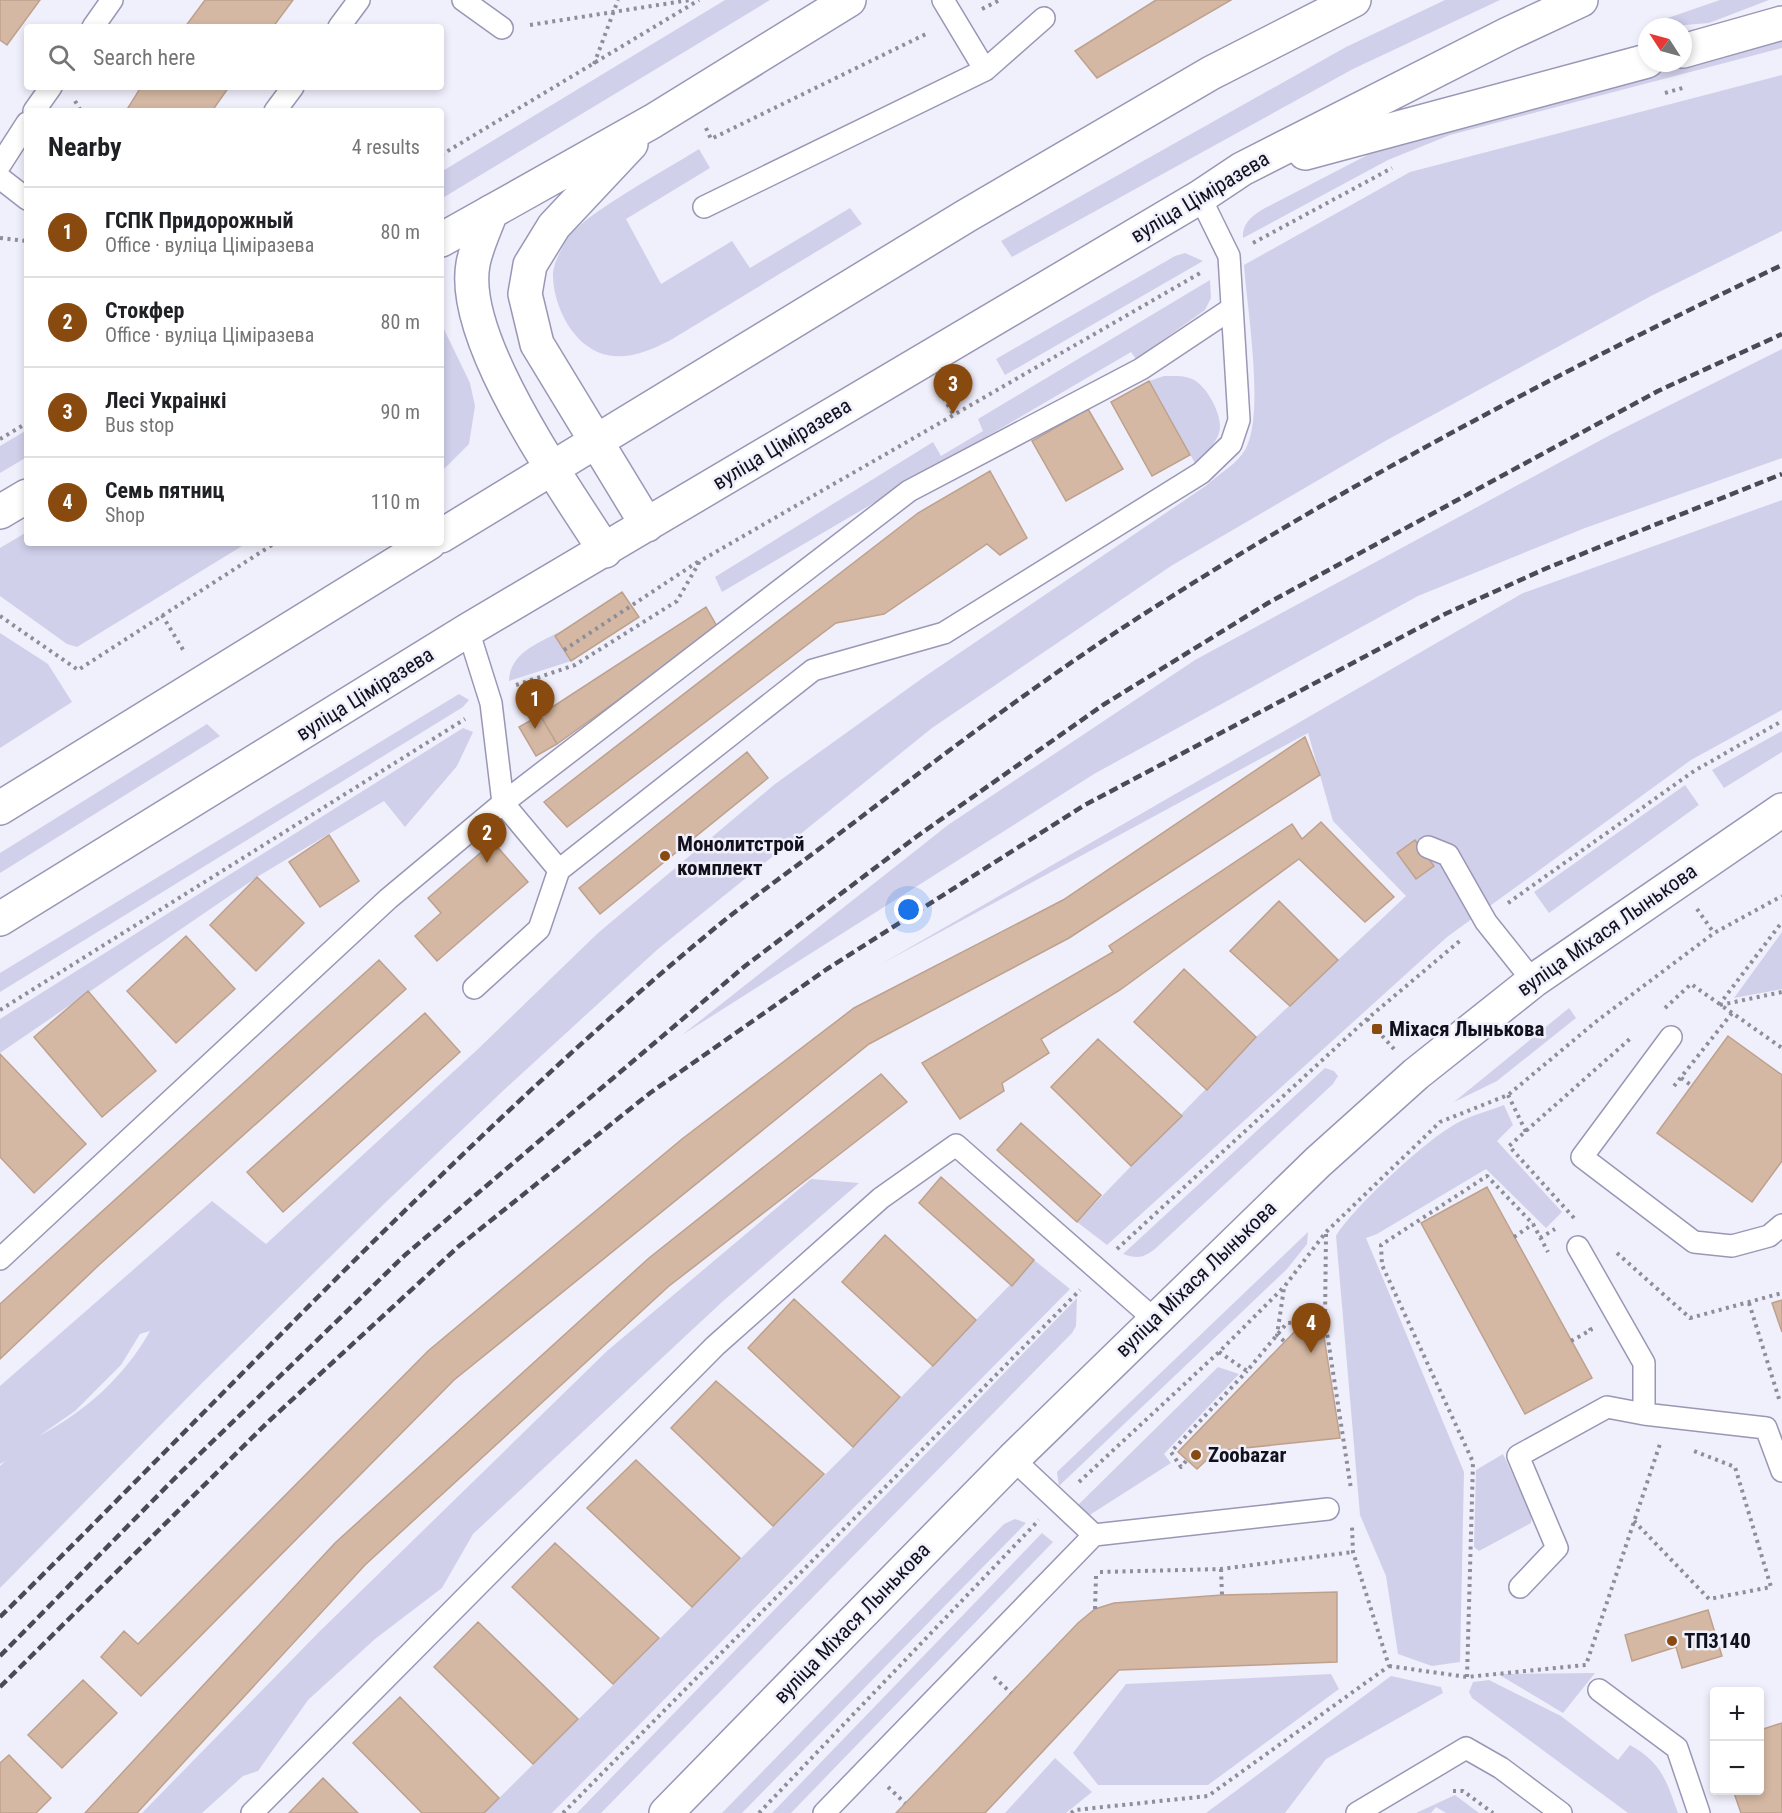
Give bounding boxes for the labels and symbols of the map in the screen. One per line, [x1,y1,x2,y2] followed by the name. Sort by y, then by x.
[1638,18,1692,72] north arrow
[1126,146,1274,248] street label: вуліца Ціміразева
[934,364,972,414] pin: 3
[708,393,856,495] street label: вуліца Ціміразева
[292,642,438,746] street label: вуліца Ціміразева
[516,680,554,729] pin: 1
[468,814,506,863] pin: 2
[677,832,805,880] place label: Монолитстрой комплект
[658,849,672,863] marker: Монолитстрой комплект
[1513,859,1701,1001] street label: вуліца Міхася Лынькова
[894,895,923,924] your location
[1389,1017,1544,1041] place label: Міхася Лынькова
[1370,1022,1384,1036] marker: Міхася Лынькова
[1111,1196,1281,1362] street label: вуліца Міхася Лынькова
[1292,1304,1330,1353] pin: 4
[1208,1443,1287,1467] place label: Zoobazar
[1189,1448,1203,1462] marker: Zoobazar
[769,1538,935,1708] street label: вуліца Міхася Лынькова
[1684,1629,1751,1653] place label: ТП3140
[1665,1634,1679,1648] marker: ТП3140

